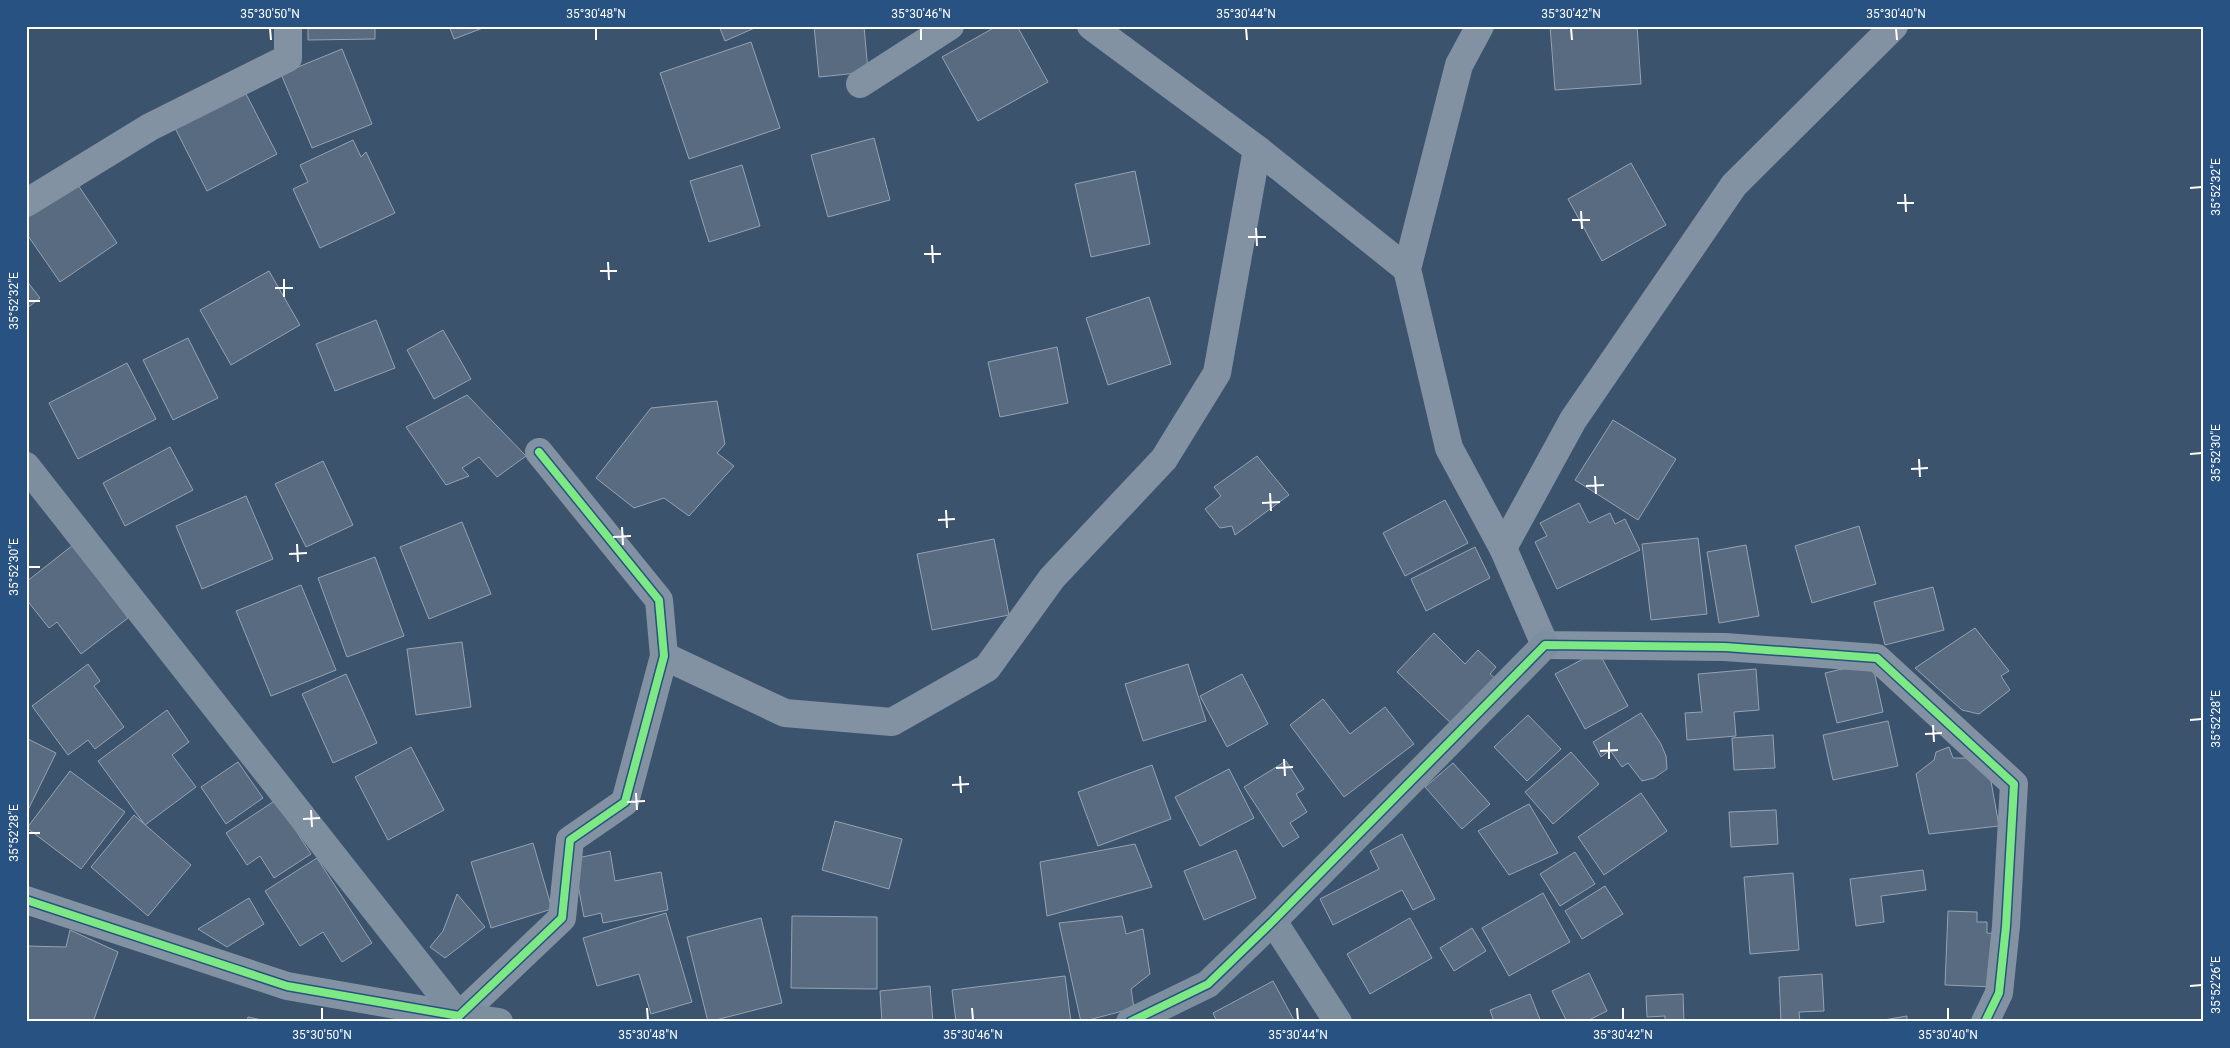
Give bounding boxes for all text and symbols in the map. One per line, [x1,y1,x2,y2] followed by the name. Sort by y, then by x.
[240,7,300,21] text: 35°30'50"N
[566,7,626,21] text: 35°30'48"N
[891,7,951,21] text: 35°30'46"N
[1216,7,1276,21] text: 35°30'44"N
[1541,7,1601,21] text: 35°30'42"N
[1866,7,1926,21] text: 35°30'40"N
[2209,158,2223,216] text: 35°52'32"E
[7,272,21,330] text: 35°52'32"E
[2209,424,2223,482] text: 35°52'30"E
[7,538,21,596] text: 35°52'30"E
[2209,690,2223,748] text: 35°52'28"E
[7,804,21,862] text: 35°52'28"E
[2209,956,2223,1014] text: 35°52'26"E
[292,1028,352,1042] text: 35°30'50"N
[618,1028,678,1042] text: 35°30'48"N
[943,1028,1003,1042] text: 35°30'46"N
[1268,1028,1328,1042] text: 35°30'44"N
[1593,1028,1653,1042] text: 35°30'42"N
[1918,1028,1978,1042] text: 35°30'40"N

